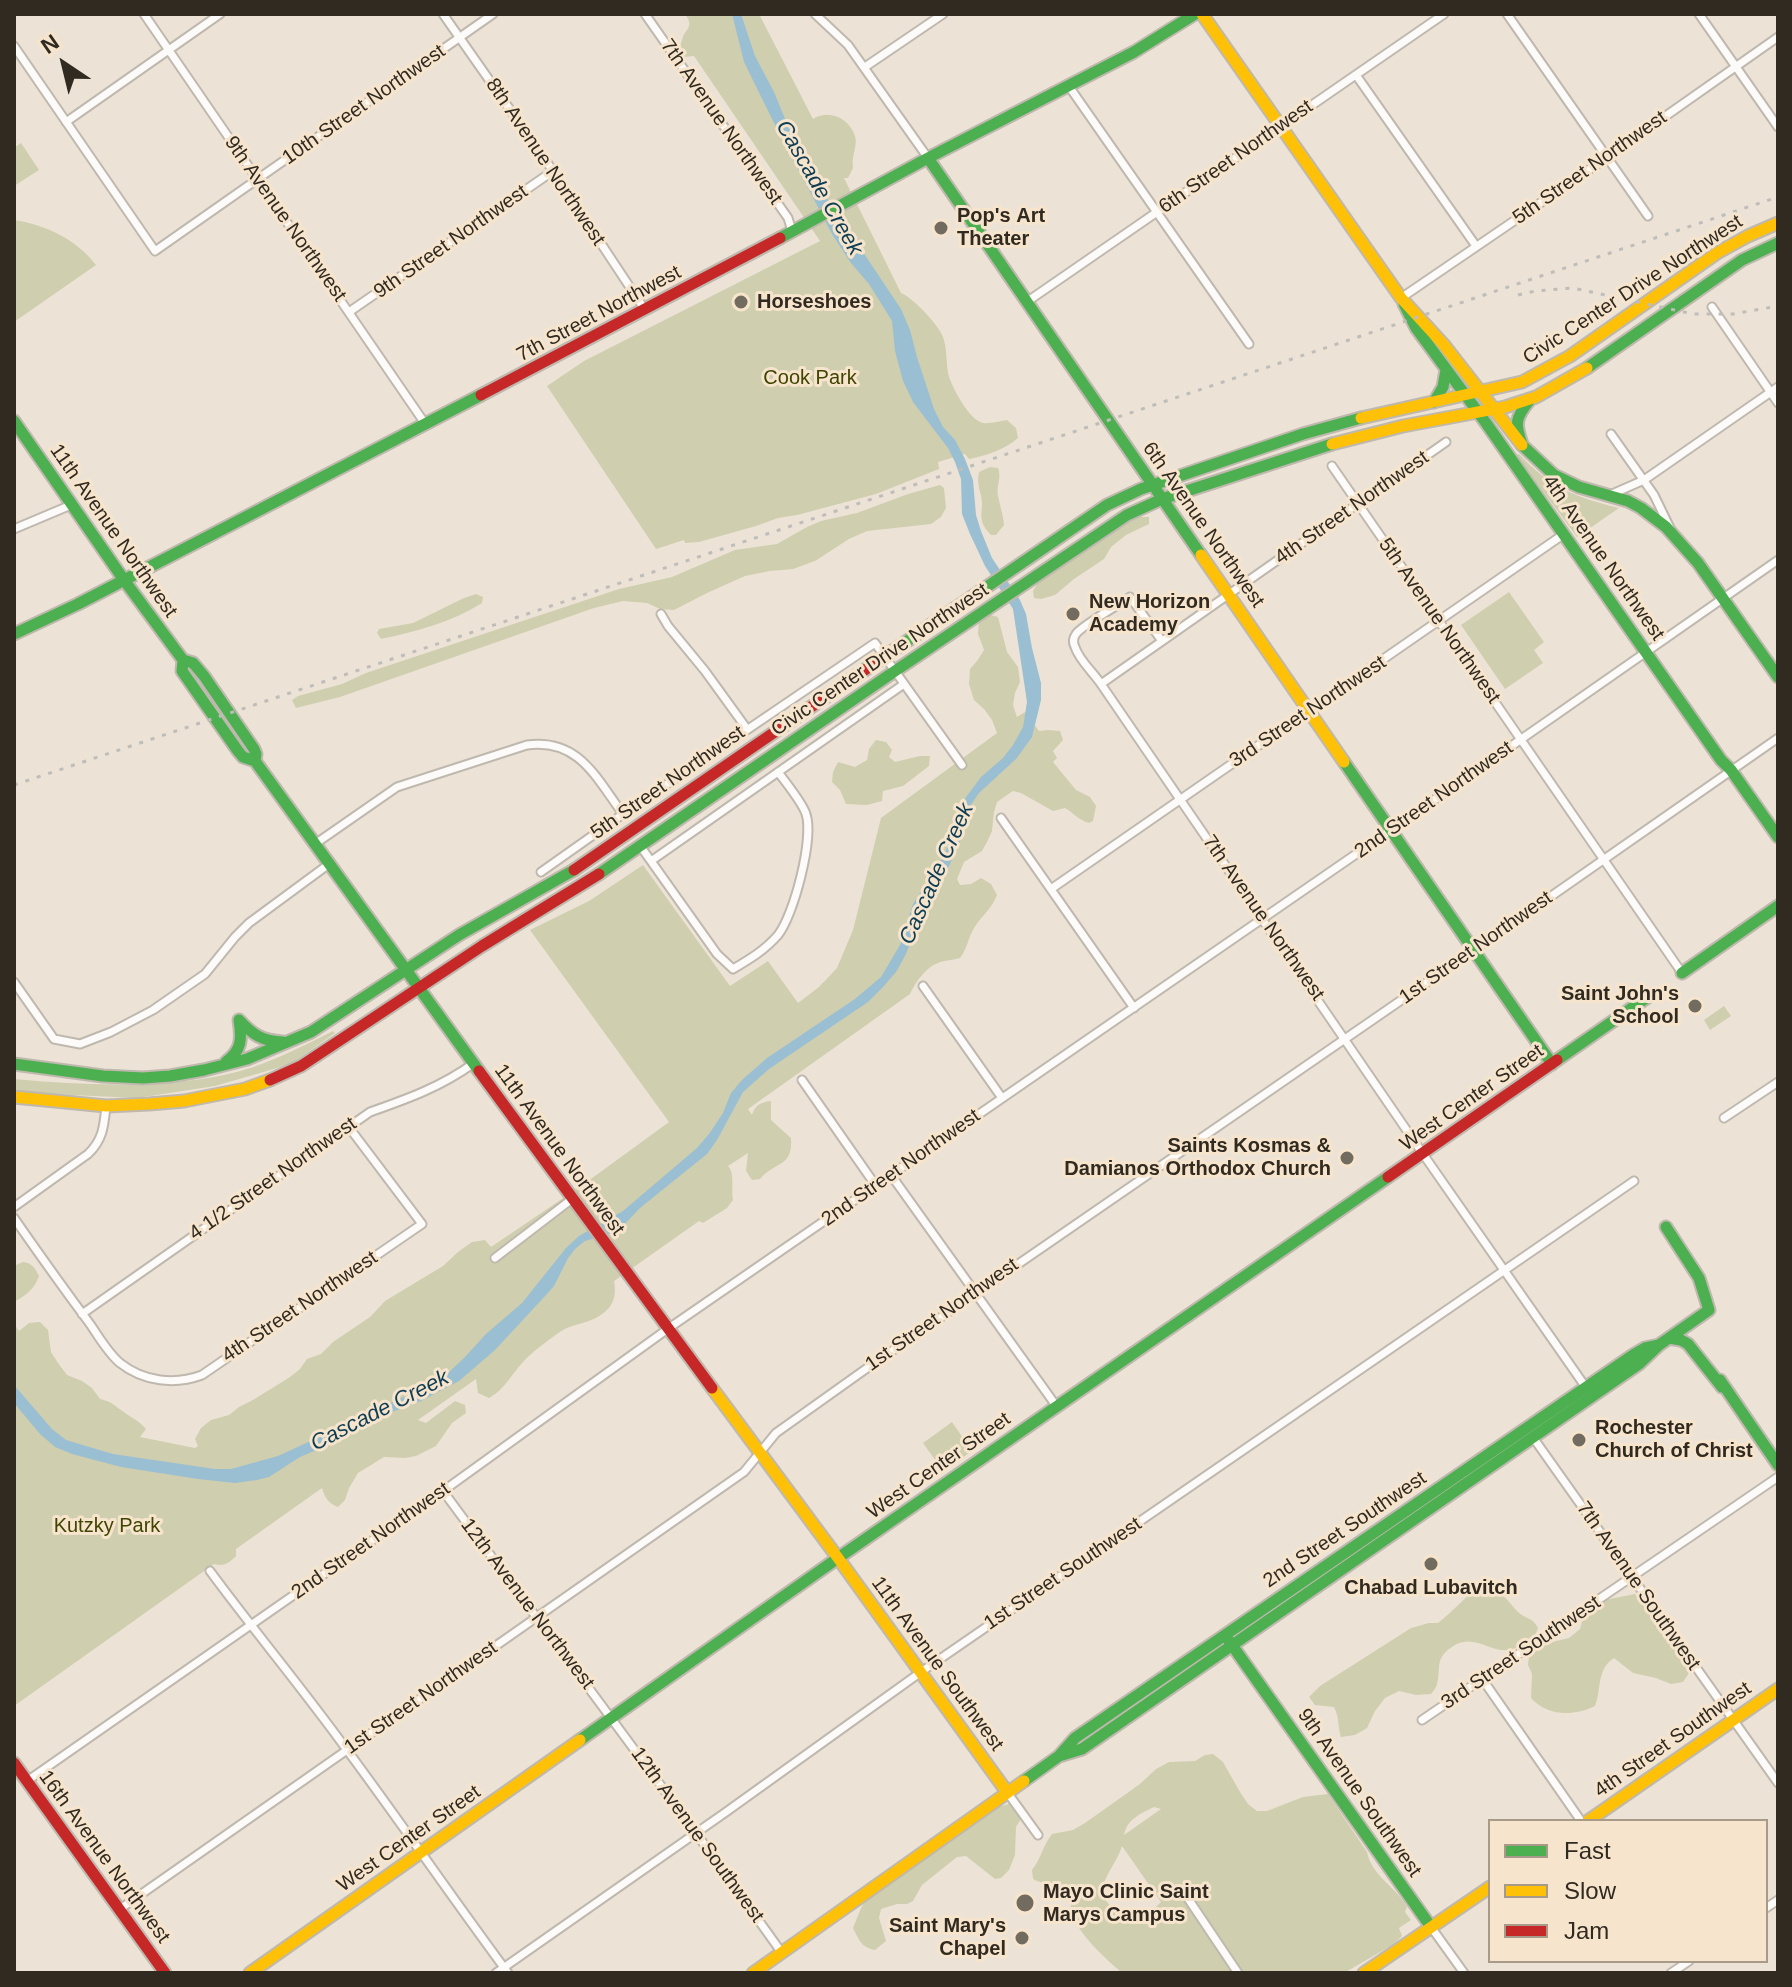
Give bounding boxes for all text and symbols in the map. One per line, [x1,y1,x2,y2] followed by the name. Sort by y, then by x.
[24,24,104,104] north arrow
[36,29,64,59] text: N
[655,35,787,209] street label: 7th Avenue Northwest
[278,40,450,170] street label: 10th Street Northwest
[480,74,610,250] street label: 8th Avenue Northwest
[1154,95,1318,219] street label: 6th Street Northwest
[1508,106,1672,230] street label: 5th Street Northwest
[770,116,868,260] water label: Cascade Creek
[219,132,351,306] street label: 9th Avenue Northwest
[369,180,533,304] street label: 9th Street Northwest
[957,204,1045,251] place label: Pop's Art Theater
[1519,210,1747,370] street label: Civic Center Drive Northwest
[932,219,950,237] marker: Pop's Art Theater
[513,261,685,367] street label: 7th Street Northwest
[757,290,871,314] place label: Horseshoes
[732,293,750,311] marker: Horseshoes
[763,366,857,390] park label: Cook Park
[1137,438,1269,612] street label: 6th Avenue Northwest
[44,440,182,622] street label: 11th Avenue Northwest
[1270,446,1434,570] street label: 4th Street Northwest
[1537,471,1669,645] street label: 4th Avenue Northwest
[1373,534,1505,708] street label: 5th Avenue Northwest
[767,578,993,742] street label: Civic Center Drive Northwest
[1089,590,1210,637] place label: New Horizon Academy
[1064,605,1082,623] marker: New Horizon Academy
[1225,651,1391,773] street label: 3rd Street Northwest
[586,721,750,845] street label: 5th Street Northwest
[1350,736,1518,864] street label: 2nd Street Northwest
[894,799,980,949] water label: Cascade Creek
[1197,831,1329,1005] street label: 7th Avenue Northwest
[1395,886,1557,1010] street label: 1st Street Northwest
[1561,982,1679,1029] place label: Saint John's School
[1686,997,1704,1015] marker: Saint John's School
[1396,1040,1548,1156] street label: West Center Street
[489,1060,629,1240] street label: 11th Avenue Northwest
[817,1104,985,1232] street label: 2nd Street Northwest
[185,1112,361,1246] street label: 4 1/2 Street Northwest
[1064,1134,1331,1181] place label: Saints Kosmas & Damianos Orthodox Church
[1338,1149,1356,1167] marker: Saints Kosmas & Damianos Orthodox Church
[218,1246,382,1368] street label: 4th Street Northwest
[861,1253,1023,1377] street label: 1st Street Northwest
[306,1365,454,1457] water label: Cascade Creek
[863,1408,1015,1524] street label: West Center Street
[1595,1416,1753,1463] place label: Rochester Church of Christ
[1570,1431,1588,1449] marker: Rochester Church of Christ
[1259,1467,1431,1593] street label: 2nd Street Southwest
[287,1477,455,1605] street label: 2nd Street Northwest
[1571,1497,1705,1675] street label: 7th Avenue Southwest
[980,1512,1146,1636] street label: 1st Street Southwest
[54,1514,160,1538] park label: Kutzky Park
[455,1514,599,1694] street label: 12th Avenue Northwest
[1422,1555,1440,1573] marker: Chabad Lubavitch
[866,1572,1008,1756] street label: 11th Avenue Southwest
[1344,1576,1518,1600] place label: Chabad Lubavitch
[1437,1591,1605,1715] street label: 3rd Street Southwest
[340,1636,502,1760] street label: 1st Street Northwest
[1590,1677,1756,1803] street label: 4th Street Southwest
[1292,1704,1426,1882] street label: 9th Avenue Southwest
[625,1743,769,1927] street label: 12th Avenue Southwest
[33,1766,175,1948] street label: 16th Avenue Northwest
[333,1781,485,1897] street label: West Center Street
[1488,1819,1768,1963] legend
[1564,1837,1611,1864] text: Fast
[1564,1877,1616,1904] text: Slow
[1043,1880,1209,1927] place label: Mayo Clinic Saint Marys Campus
[1014,1892,1036,1914] marker: Mayo Clinic Saint Marys Campus
[889,1914,1006,1961] place label: Saint Mary's Chapel
[1564,1917,1609,1944] text: Jam
[1013,1929,1031,1947] marker: Saint Mary's Chapel

